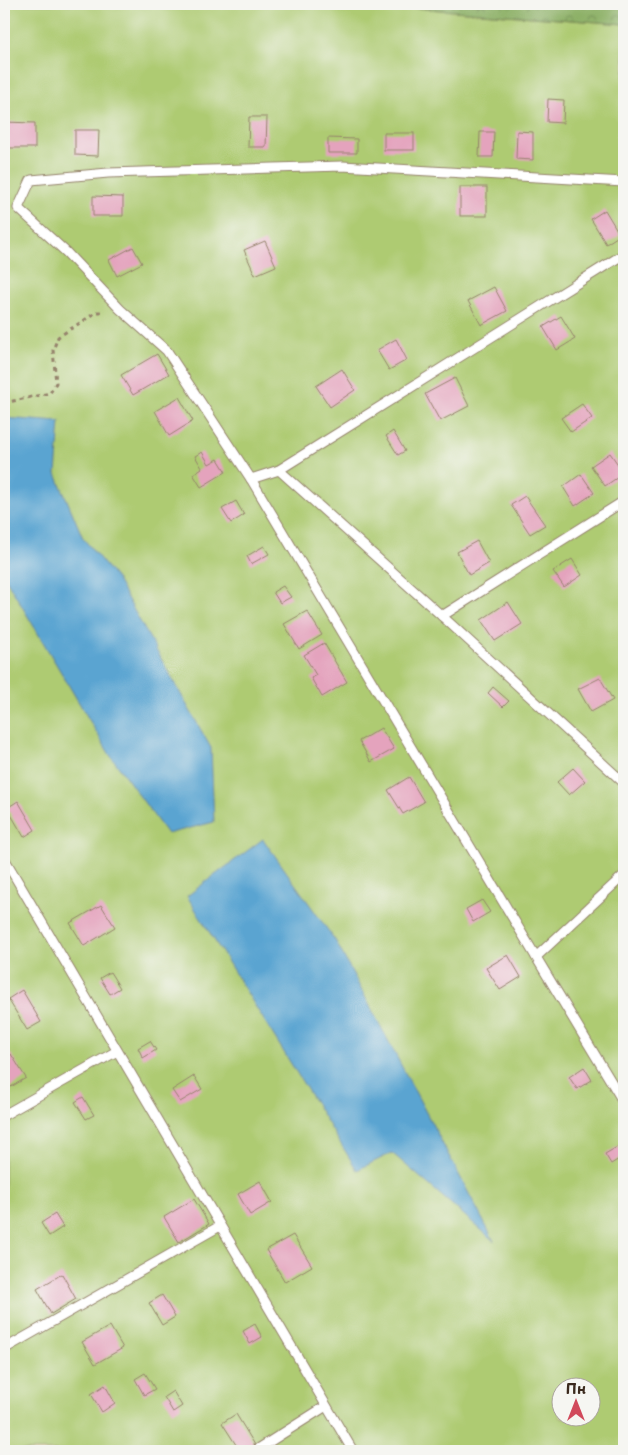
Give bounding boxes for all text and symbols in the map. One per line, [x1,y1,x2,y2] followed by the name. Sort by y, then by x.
[550,1378,600,1428] north arrow
[566,1378,586,1399] text: Пн

